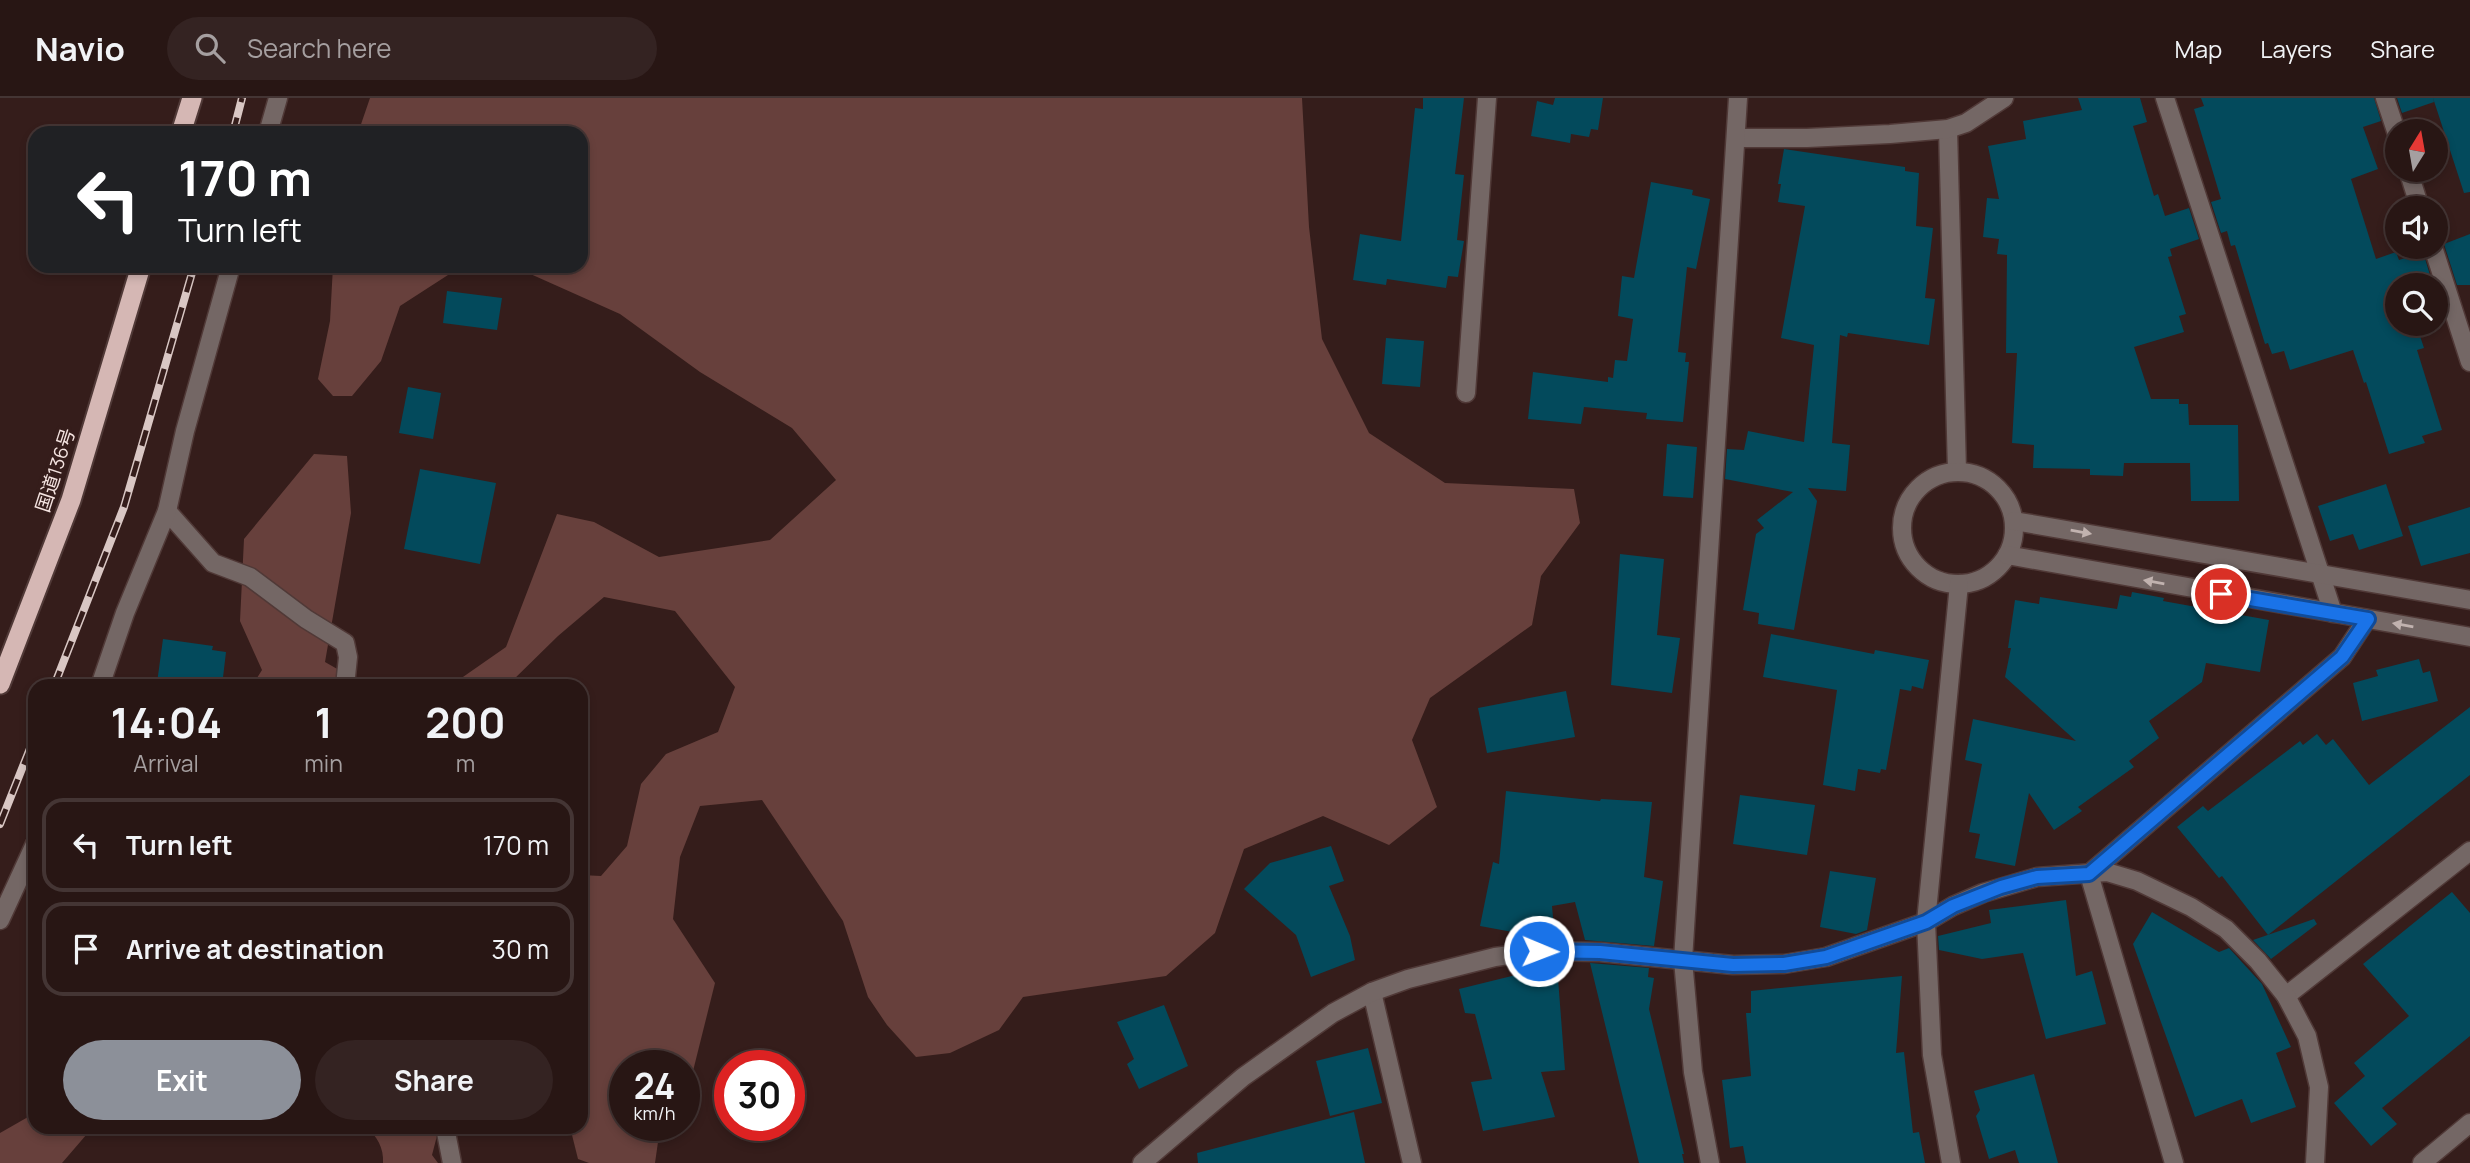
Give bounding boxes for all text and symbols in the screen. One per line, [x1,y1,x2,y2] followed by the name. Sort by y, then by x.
[167,17,657,80] search box
[35,26,125,71] text: Navio
[191,29,229,67] icon: search
[247,30,391,66] text: Search here
[2175,32,2222,65] text: Map
[2260,32,2332,65] text: Layers
[2370,32,2435,65] text: Share
[2385,119,2448,182] north arrow
[2385,119,2448,336] map controls
[178,144,312,211] text: 170 m
[63,154,154,245] icon: left
[2385,196,2448,259] button: sound
[178,208,302,252] text: Turn left
[2385,273,2448,336] button: search
[29,425,81,515] street label: 国道136号
[2070,527,2092,538] one-way arrow
[2191,564,2251,624] pin
[2202,575,2240,613] icon: arrive
[2143,576,2165,587] one-way arrow
[2392,619,2414,630] one-way arrow
[110,693,222,751] text: 14:04
[314,693,333,751] text: 1
[425,693,506,751] text: 200
[133,747,199,779] text: Arrival
[304,747,343,779] text: min
[456,747,475,779] text: m
[67,826,105,864] icon: left
[126,827,233,863] text: Turn left
[483,827,549,863] text: 170 m
[1502,914,1576,988] position arrow
[67,930,105,968] icon: arrive
[126,931,384,967] text: Arrive at destination
[492,931,549,967] text: 30 m
[63,1040,301,1120] button: Exit
[315,1040,553,1120] button: Share
[714,1050,805,1141] speed limit sign: 30
[634,1062,675,1110] text: 24
[634,1101,675,1125] text: km/h

